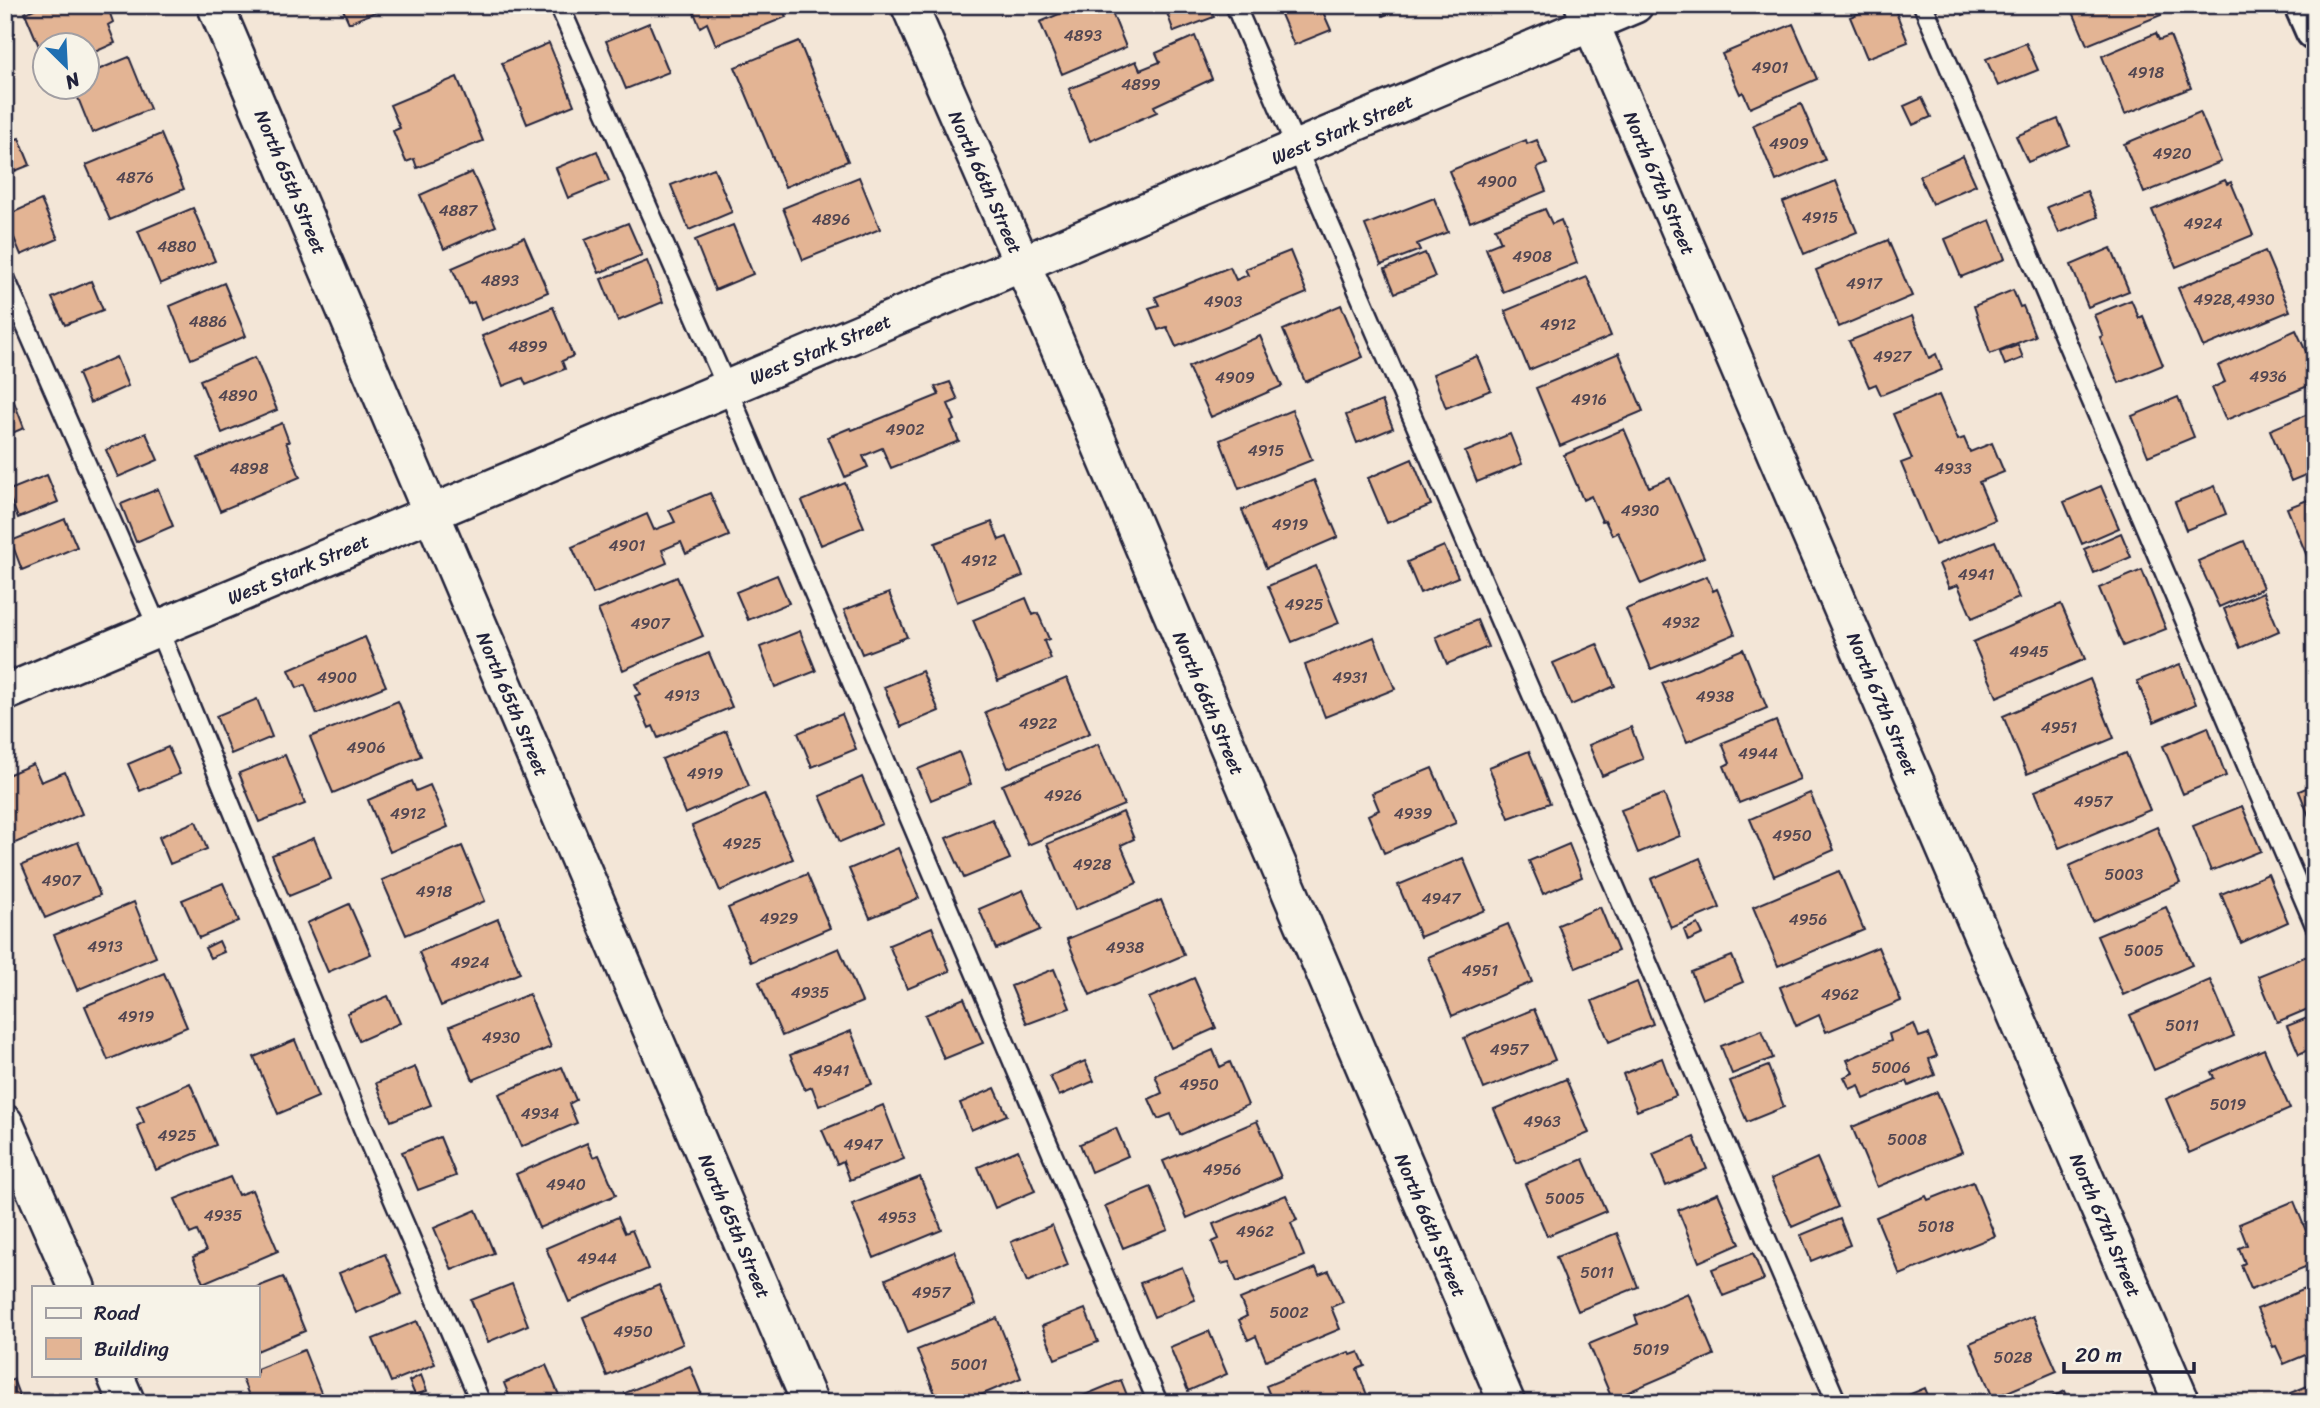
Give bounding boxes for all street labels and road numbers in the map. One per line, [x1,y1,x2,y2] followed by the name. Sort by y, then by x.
[1266,85,1419,174] street label: West Stark Street
[245,105,336,260] street label: North 65th Street
[939,105,1032,259] street label: North 66th Street
[1614,106,1705,260] street label: North 67th Street
[744,305,897,394] street label: West Stark Street
[222,525,375,614] street label: West Stark Street
[1163,626,1254,780] street label: North 66th Street
[467,627,558,782] street label: North 65th Street
[1837,627,1928,781] street label: North 67th Street
[1385,1148,1476,1302] street label: North 66th Street
[2060,1148,2151,1302] street label: North 67th Street
[689,1149,780,1304] street label: North 65th Street

